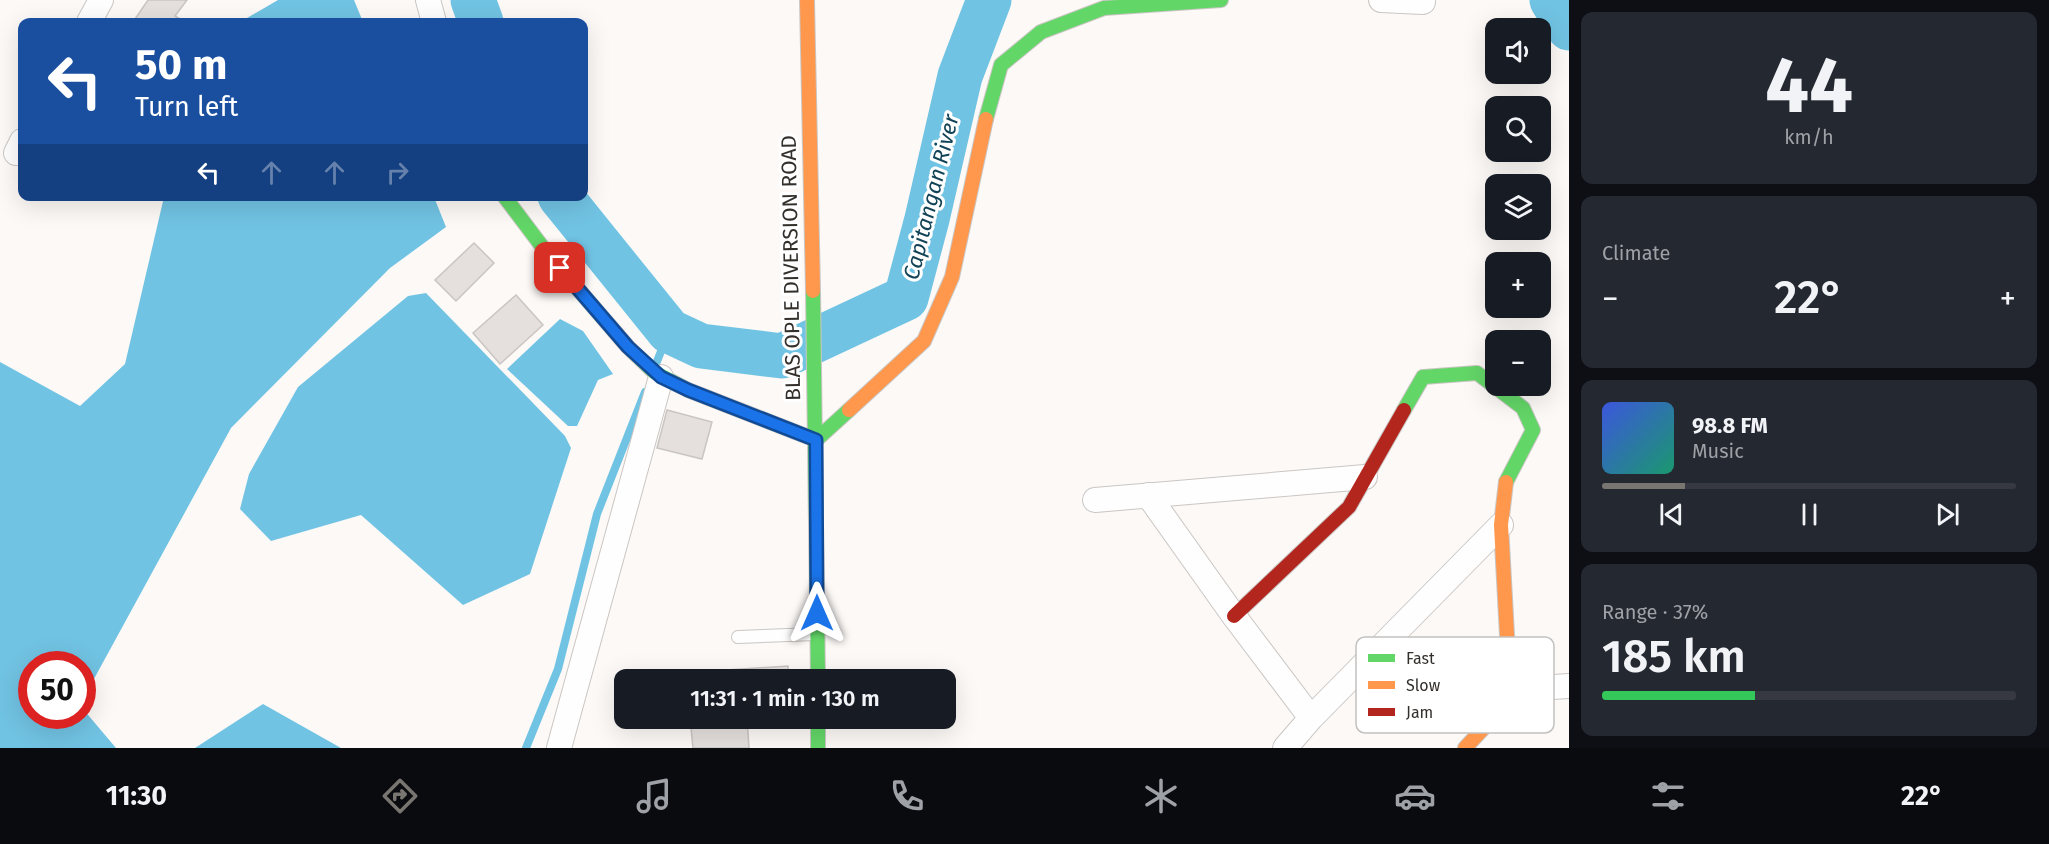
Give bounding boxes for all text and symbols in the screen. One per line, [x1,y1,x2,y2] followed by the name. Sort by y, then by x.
[1485,18,1551,396] map controls
[1485,18,1551,84] button: sound
[1765,39,1853,133] text: 44
[135,40,228,90] text: 50 m
[36,42,114,120] icon: left
[135,91,238,123] text: Turn left
[1485,96,1551,162] button: search
[897,111,965,282] water label: Capitangan River
[1784,125,1834,149] text: km/h
[776,135,806,401] street label: BLAS OPLE DIVERSION ROAD
[192,156,225,189] icon: left
[255,156,288,189] icon: ahead
[318,156,351,189] icon: ahead
[381,156,414,189] icon: right
[1485,174,1551,240] button: layers
[1602,241,1670,265] text: Climate
[534,242,585,293] pin
[543,251,576,284] icon: arrive
[1485,252,1551,318] button: +
[1774,271,1844,325] text: 22°
[1602,279,1619,319] text: −
[2000,279,2016,319] text: +
[1485,330,1551,396] button: −
[1692,412,1768,439] text: 98.8 FM
[1692,439,1744,463] text: Music
[1655,498,1688,531] icon: previous
[1793,498,1826,531] icon: pause
[1931,498,1964,531] icon: next
[785,581,849,645] position arrow
[1602,600,1708,624] text: Range · 37%
[1602,630,1746,684] text: 185 km
[1356,637,1554,733] legend
[1406,649,1435,668] text: Fast
[18,651,96,729] speed limit sign: 50
[1406,676,1441,695] text: Slow
[690,685,880,712] text: 11:31 · 1 min · 130 m
[1406,703,1433,722] text: Jam
[379,775,421,817] icon: directions
[633,775,675,817] icon: music
[886,775,928,817] icon: phone
[1140,775,1182,817] icon: climate
[1394,775,1436,817] icon: car
[1647,775,1689,817] icon: filters
[106,780,167,812] text: 11:30
[1901,780,1943,812] text: 22°

